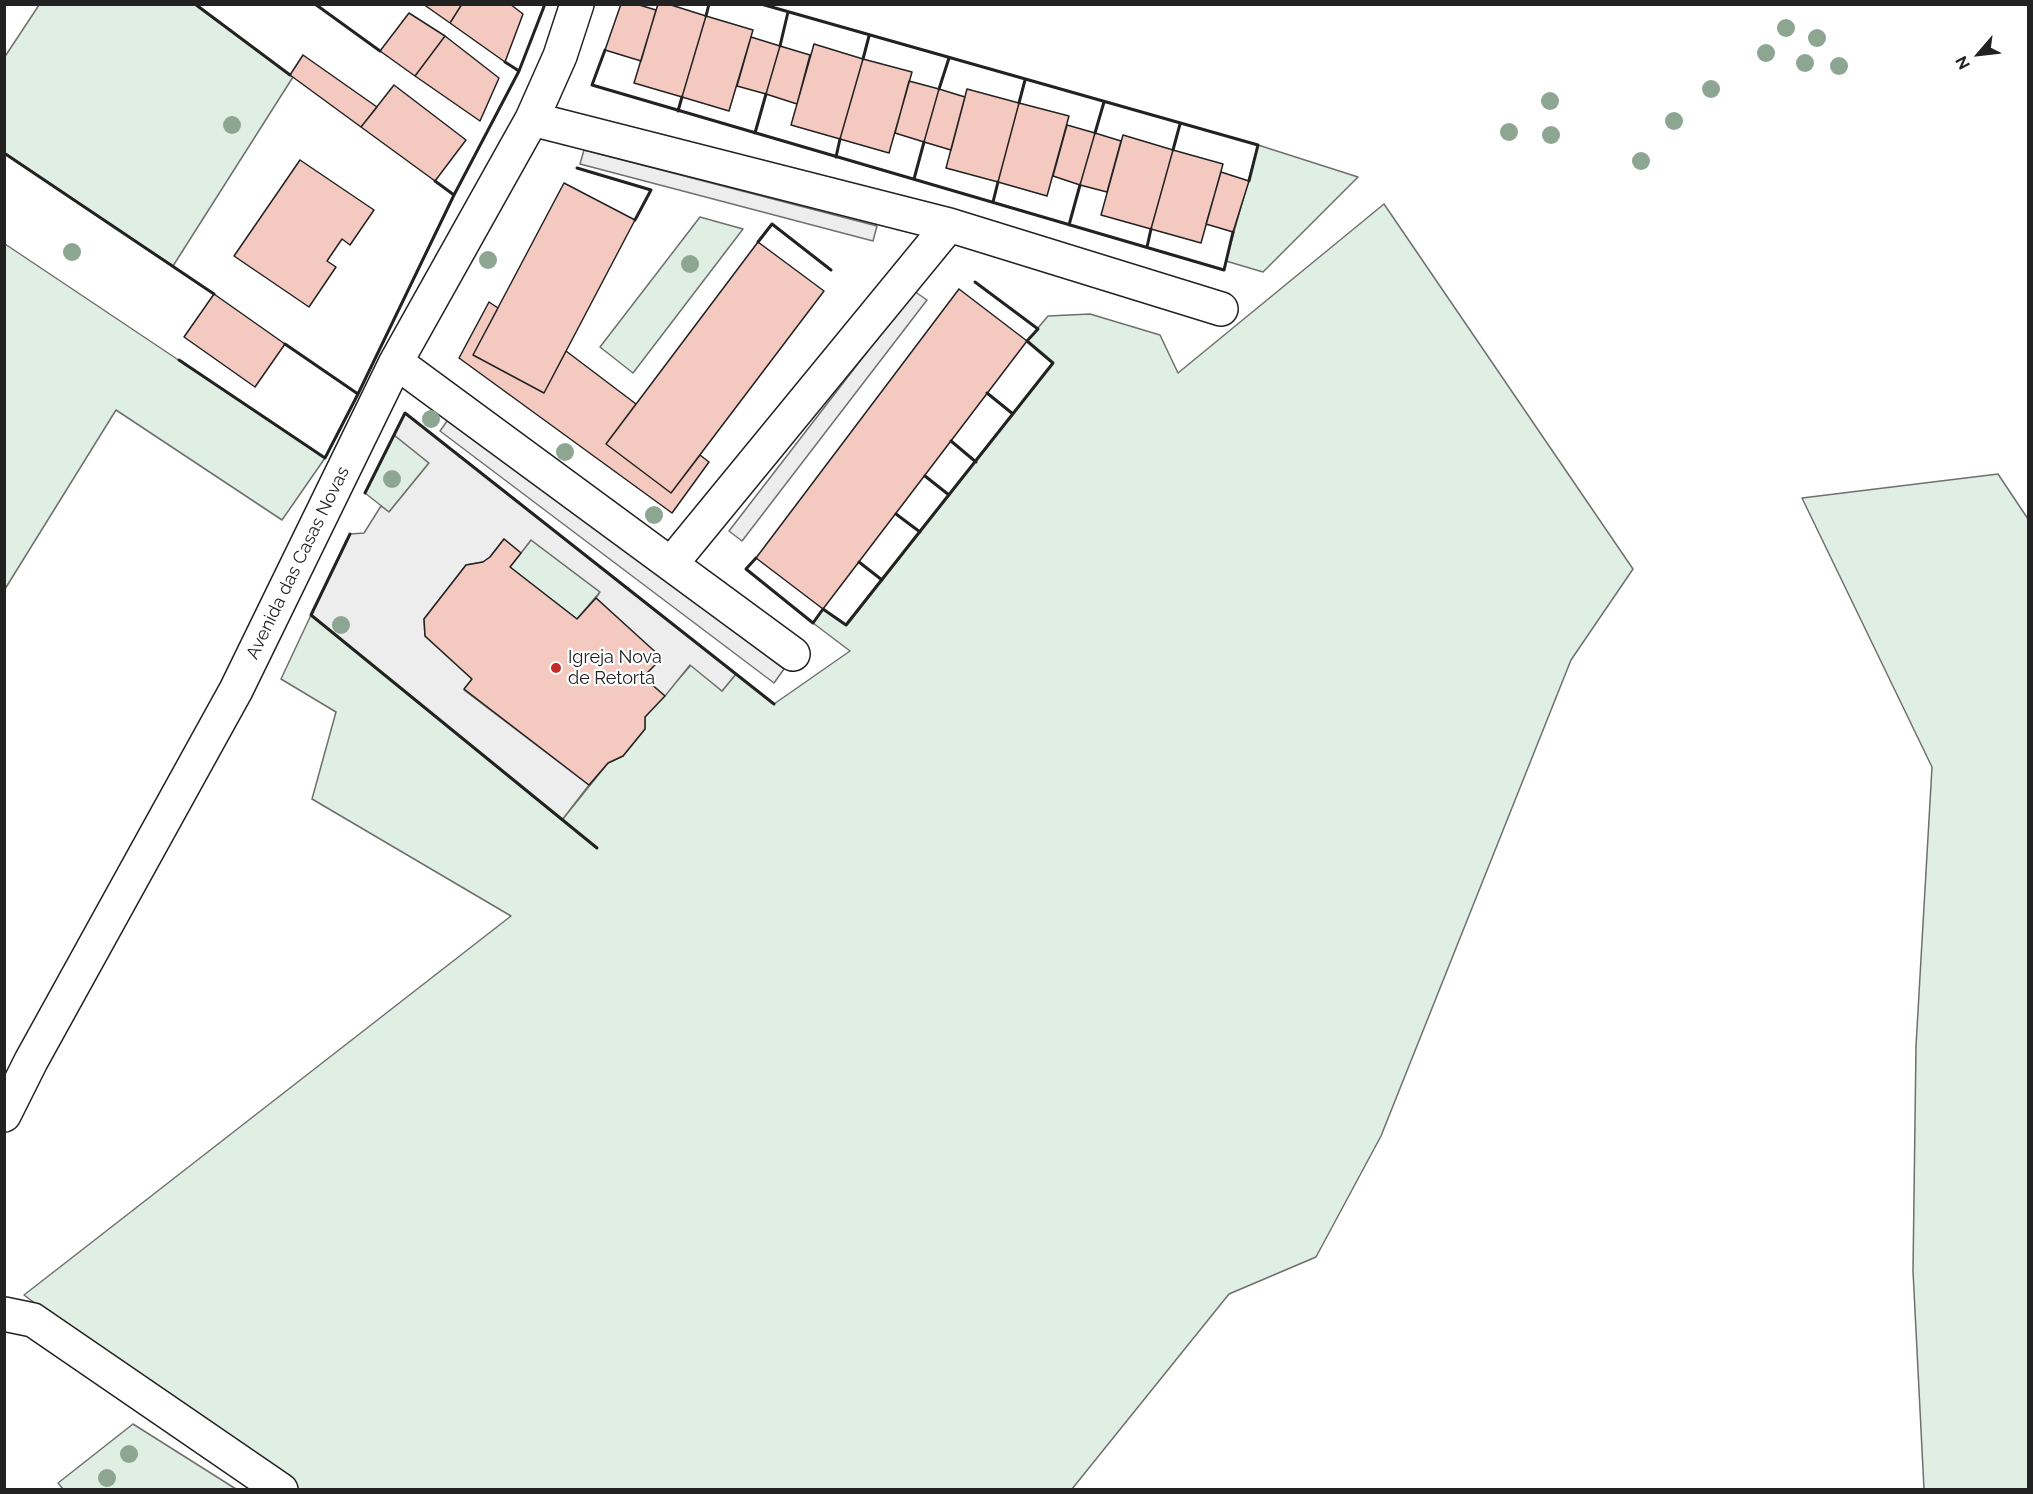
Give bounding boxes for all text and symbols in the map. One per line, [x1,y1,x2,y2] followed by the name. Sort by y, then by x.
[1949,24,2009,84] north arrow
[1951,53,1974,73] text: N
[242,463,354,663] street label: Avenida das Casas Novas
[568,647,662,690] place label: Igreja Nova de Retorta
[549,661,563,675] marker: Igreja Nova de Retorta

